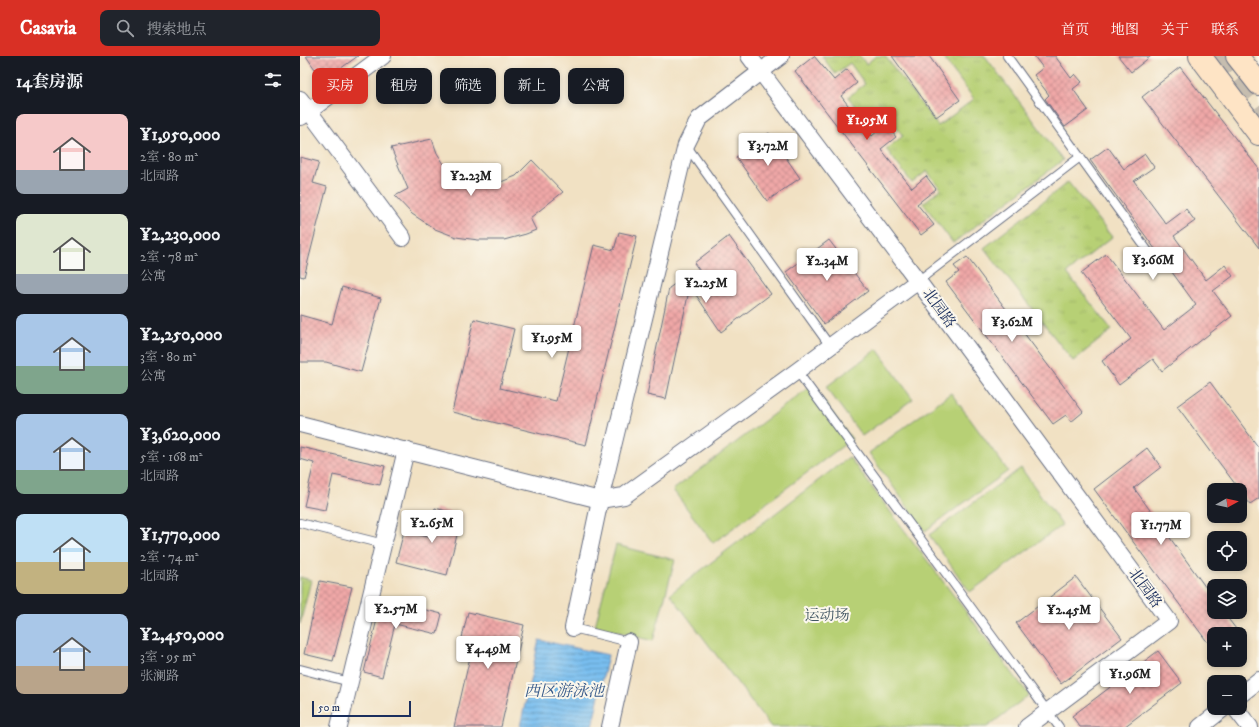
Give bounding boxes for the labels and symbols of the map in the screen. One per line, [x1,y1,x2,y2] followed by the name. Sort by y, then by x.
[834,107,900,141] pin: ¥1.95M
[735,133,801,167] pin: ¥3.72M
[438,163,504,197] pin: ¥2.23M
[1120,247,1186,281] pin: ¥3.66M
[794,248,860,282] pin: ¥2.34M
[673,270,739,304] pin: ¥2.25M
[918,284,960,332] street label: 北园路
[979,309,1045,343] pin: ¥3.62M
[519,325,585,359] pin: ¥1.95M
[1207,483,1247,523] north arrow
[399,510,465,544] pin: ¥2.65M
[1128,512,1194,546] pin: ¥1.77M
[1124,564,1166,612] street label: 北园路
[363,596,429,630] pin: ¥2.57M
[1036,597,1102,631] pin: ¥2.45M
[804,606,850,625] park label: 运动场
[455,636,521,670] pin: ¥4.49M
[1097,661,1163,695] pin: ¥1.96M
[524,681,606,701] water label: 西区游泳池
[312,699,411,718] scale bar

